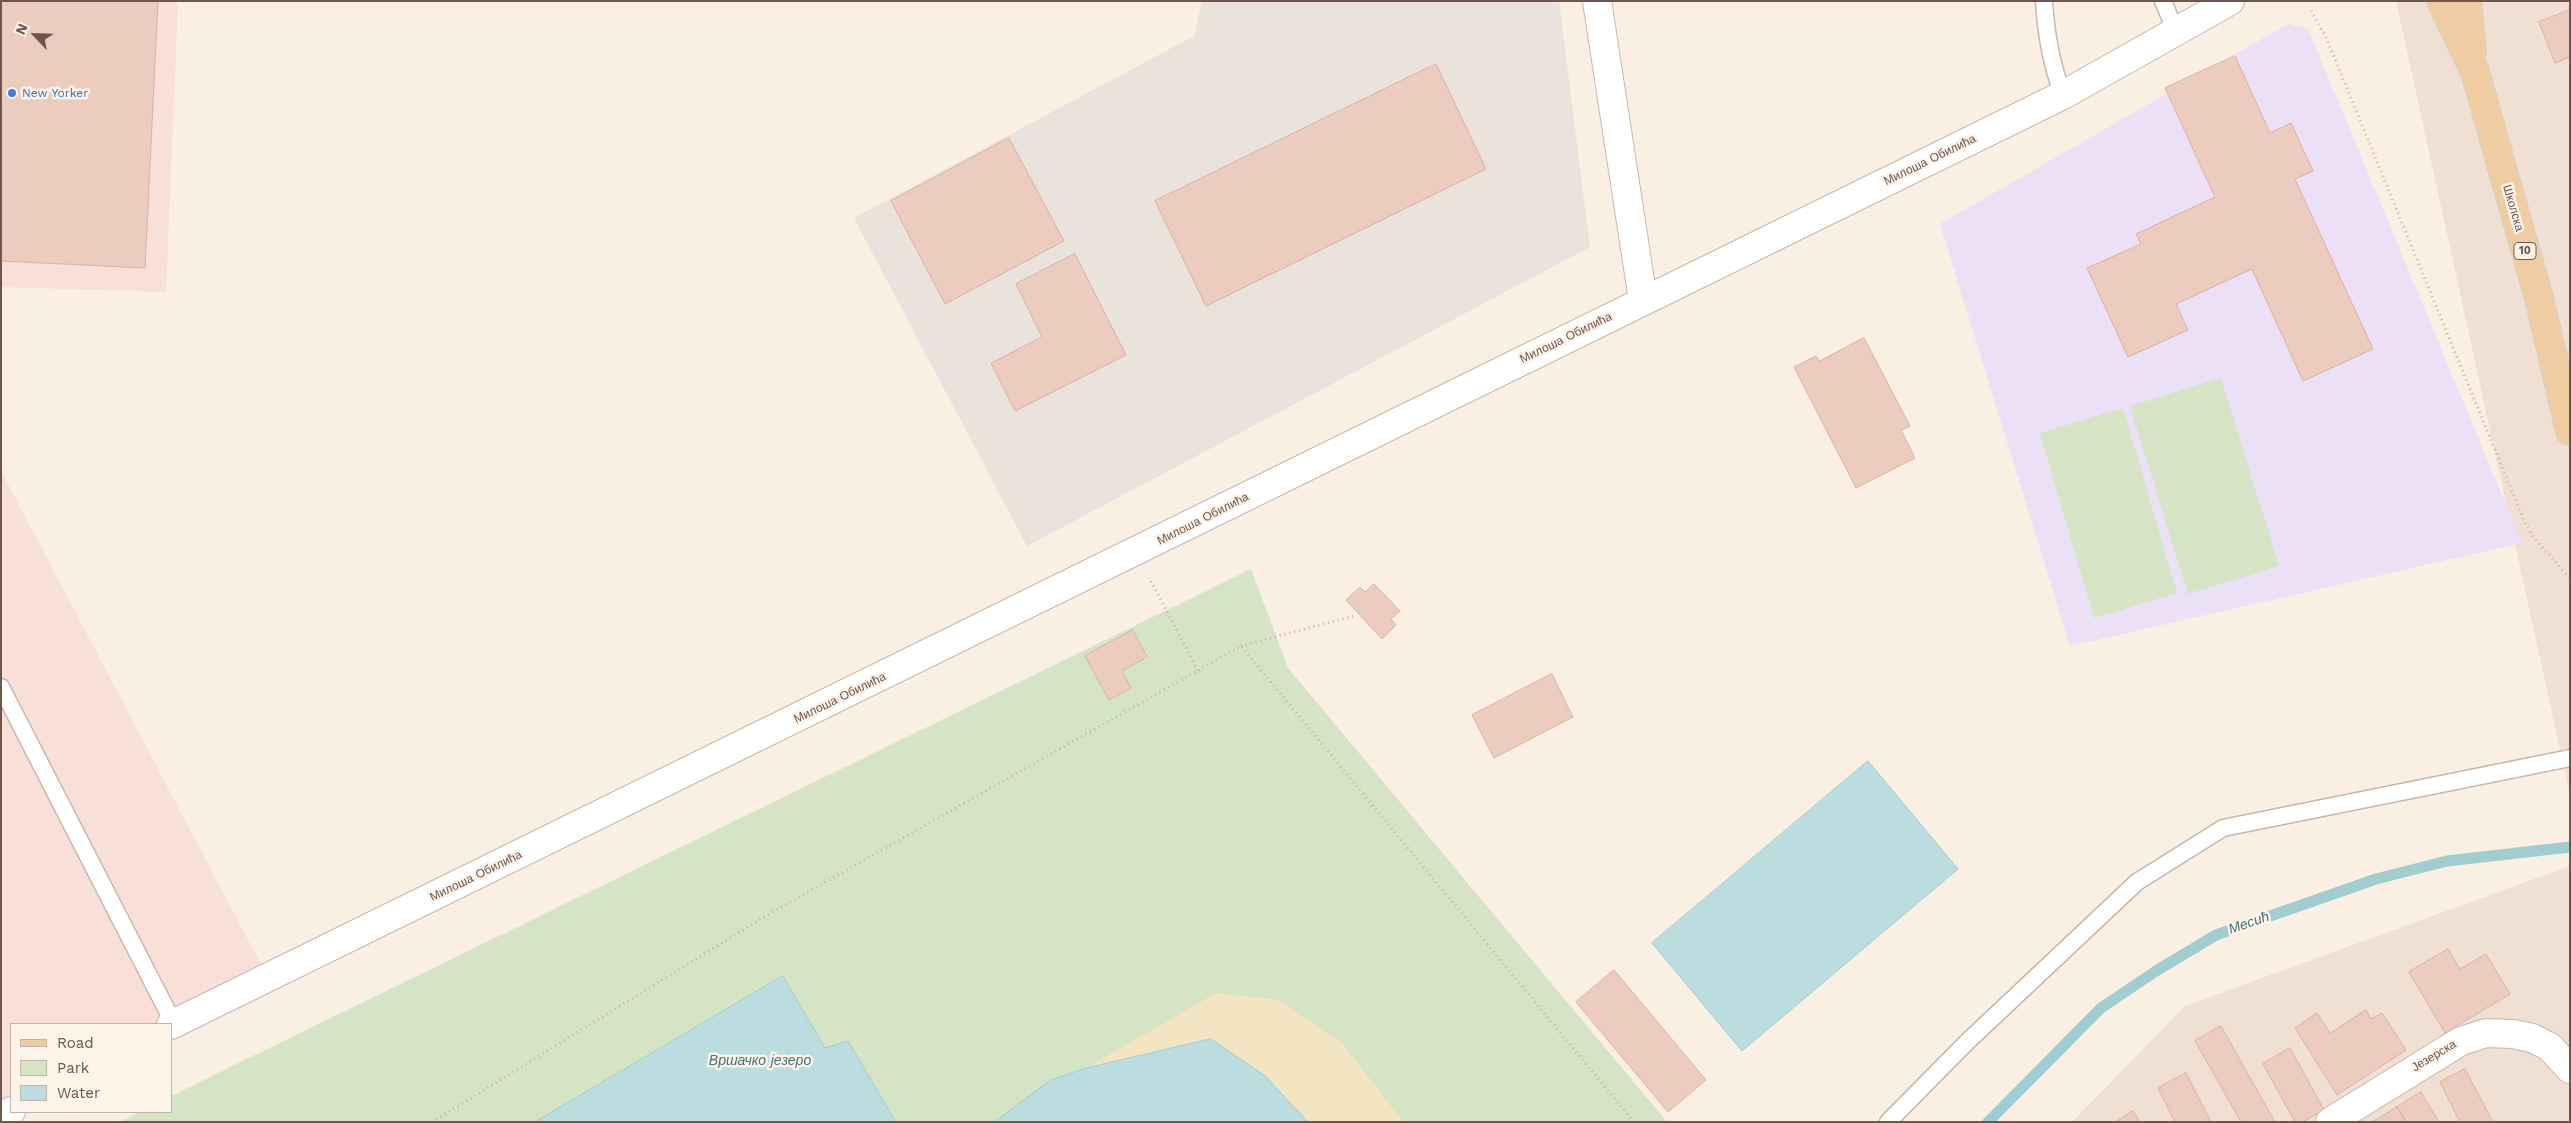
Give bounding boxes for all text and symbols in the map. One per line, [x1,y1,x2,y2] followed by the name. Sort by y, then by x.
[10,10,60,60] north arrow
[12,21,31,37] text: N
[22,86,88,100] place label: New Yorker
[6,87,18,99] marker: New Yorker
[1882,131,1978,189] street label: Милоша Обилића
[2499,183,2527,233] street label: Школска
[2514,242,2536,260] road number: 10
[1518,309,1614,367] street label: Милоша Обилића
[1155,490,1251,548] street label: Милоша Обилића
[792,669,888,727] street label: Милоша Обилића
[428,847,524,905] street label: Милоша Обилића
[2226,908,2272,938] water label: Месић
[10,1023,172,1113] legend
[57,1034,94,1052] text: Road
[2409,1037,2459,1075] street label: Језерска
[709,1053,811,1069] water label: Вршачко језеро
[57,1059,89,1077] text: Park
[57,1084,100,1102] text: Water

